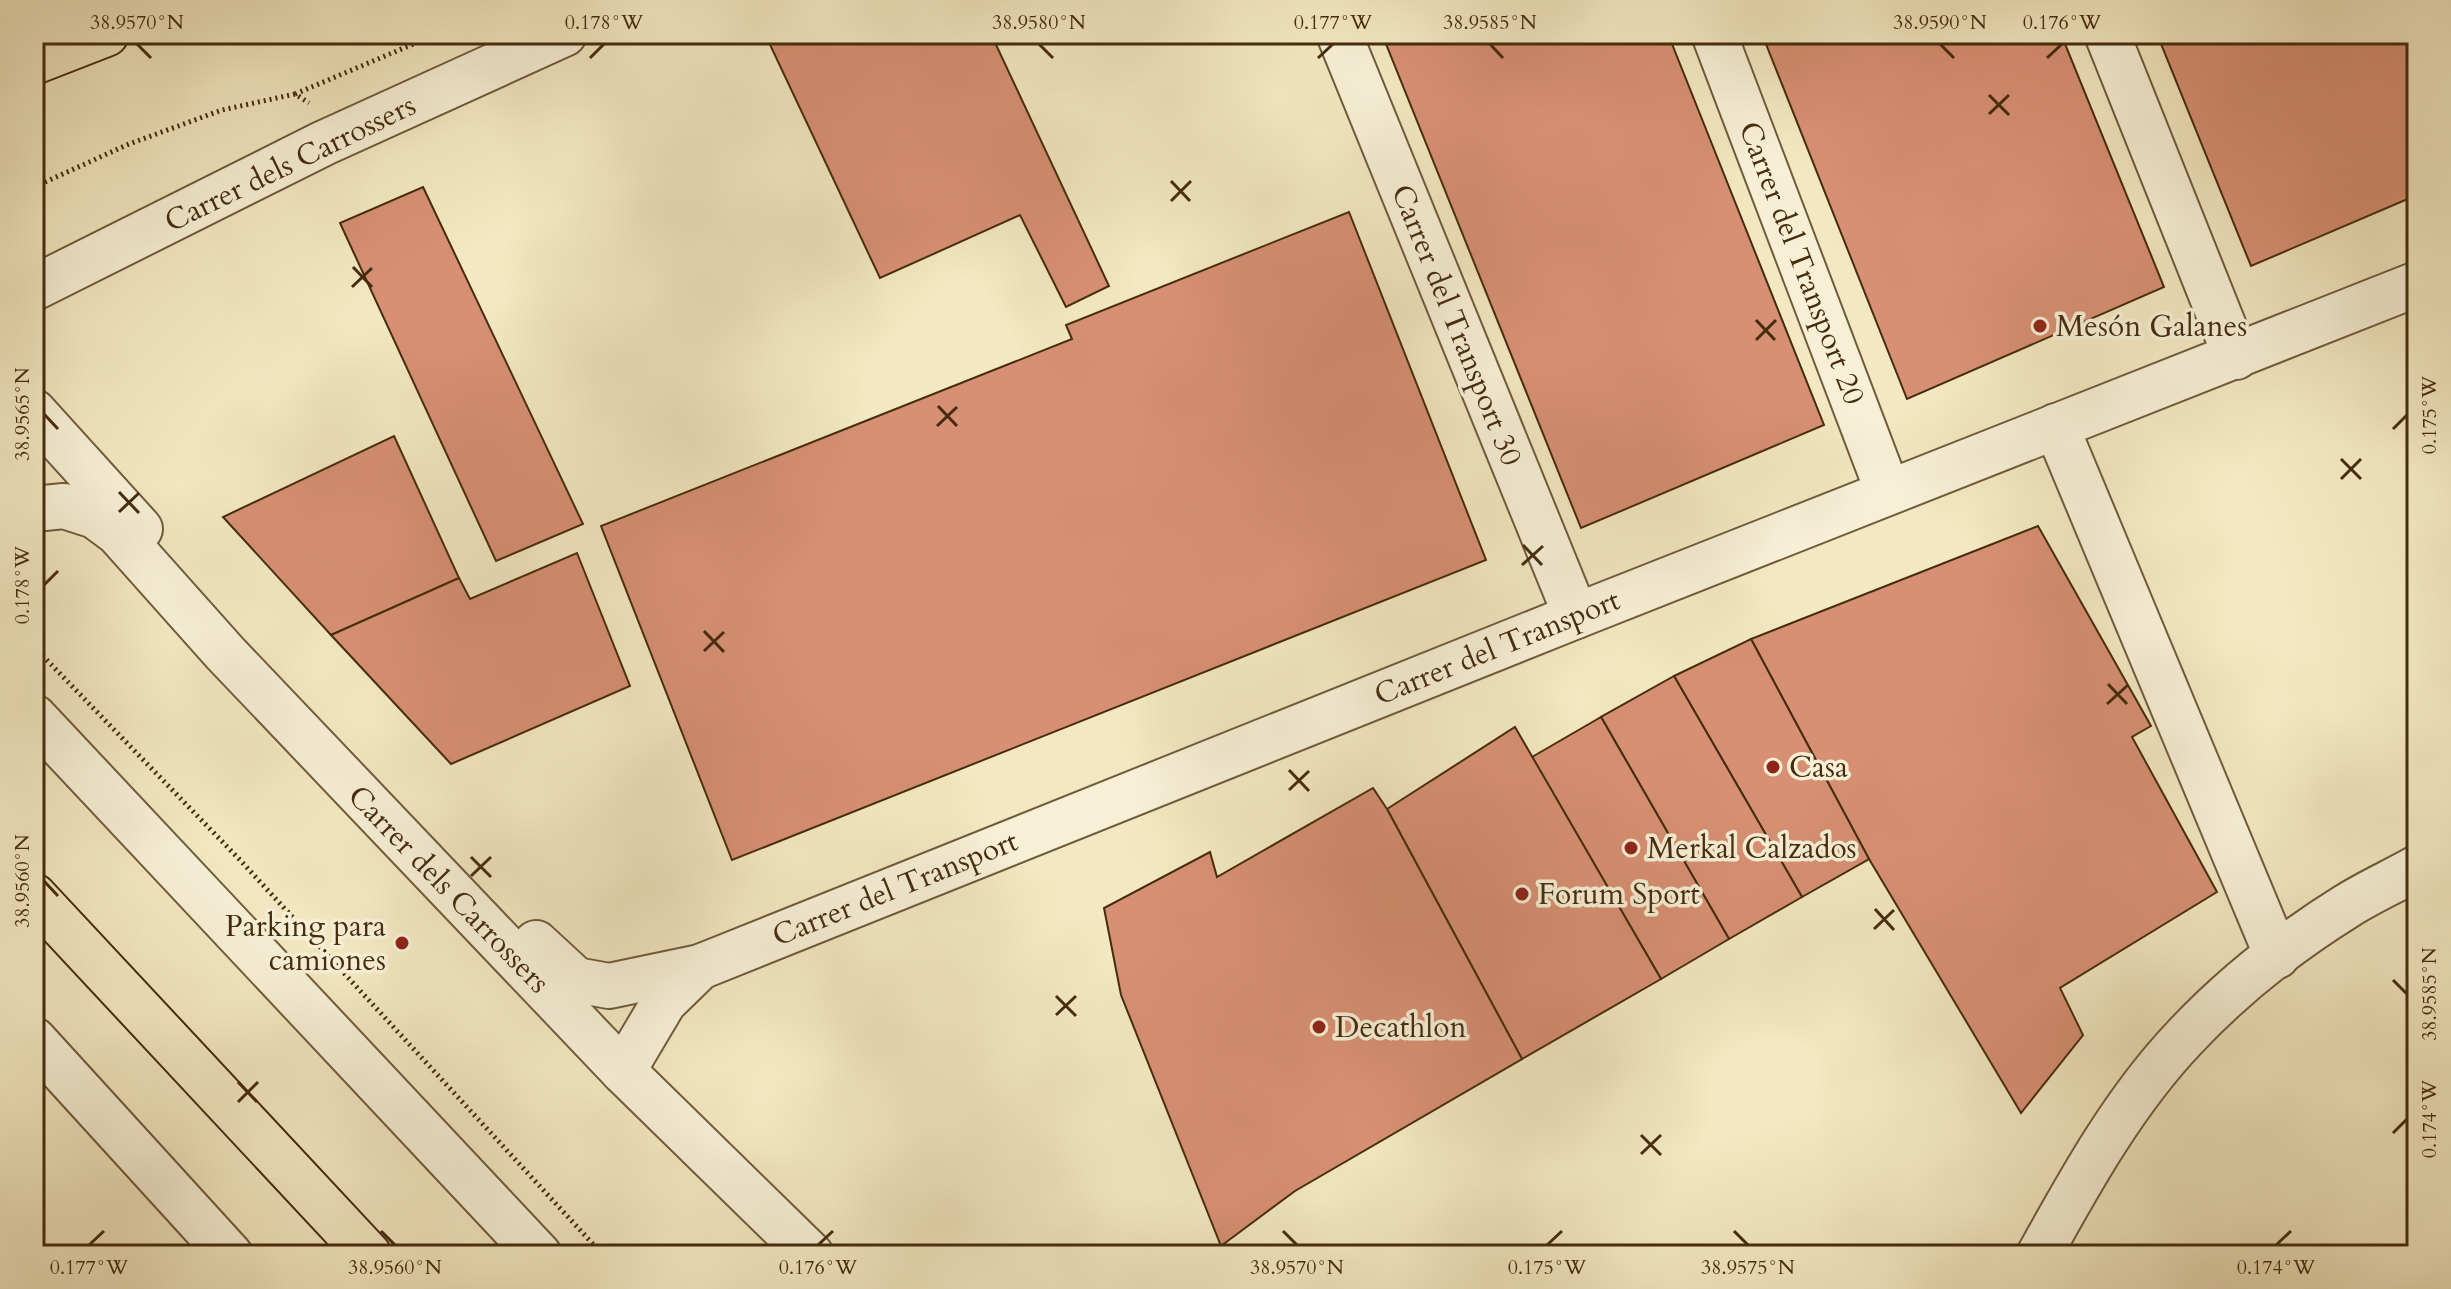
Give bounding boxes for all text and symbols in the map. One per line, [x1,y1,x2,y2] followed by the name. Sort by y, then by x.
[90,9,184,36] text: 38.9570°N
[565,9,644,36] text: 0.178°W
[992,9,1086,36] text: 38.9580°N
[1294,9,1373,36] text: 0.177°W
[1443,9,1537,36] text: 38.9585°N
[1893,9,1987,36] text: 38.9590°N
[2023,9,2102,36] text: 0.176°W
[158,85,423,242] street label: Carrer dels Carrossers
[1729,116,1874,411] street label: Carrer del Transport 20
[1381,178,1532,472] street label: Carrer del Transport 30
[2056,306,2247,347] place label: Mesón Galanes
[2031,317,2049,335] marker: Mesón Galanes
[9,367,36,461] text: 38.9565°N
[2416,375,2443,454] text: 0.175°W
[9,545,36,624] text: 0.178°W
[1368,579,1626,715] street label: Carrer del Transport
[1789,747,1848,788] place label: Casa
[1764,758,1782,776] marker: Casa
[339,776,559,1002] street label: Carrer dels Carrossers
[766,820,1024,956] street label: Carrer del Transport
[1647,828,1857,869] place label: Merkal Calzados
[9,834,36,928] text: 38.9560°N
[1622,839,1640,857] marker: Merkal Calzados
[1538,874,1700,915] place label: Forum Sport
[1513,885,1531,903] marker: Forum Sport
[225,906,386,981] place label: Parking para camiones
[393,934,411,952] marker: Parking para camiones
[2416,947,2443,1041] text: 38.9585°N
[1335,1007,1466,1048] place label: Decathlon
[1310,1018,1328,1036] marker: Decathlon
[2416,1079,2443,1158] text: 0.174°W
[50,1254,129,1281] text: 0.177°W
[348,1254,442,1281] text: 38.9560°N
[779,1254,858,1281] text: 0.176°W
[1250,1254,1344,1281] text: 38.9570°N
[1508,1254,1587,1281] text: 0.175°W
[1701,1254,1795,1281] text: 38.9575°N
[2237,1254,2316,1281] text: 0.174°W

